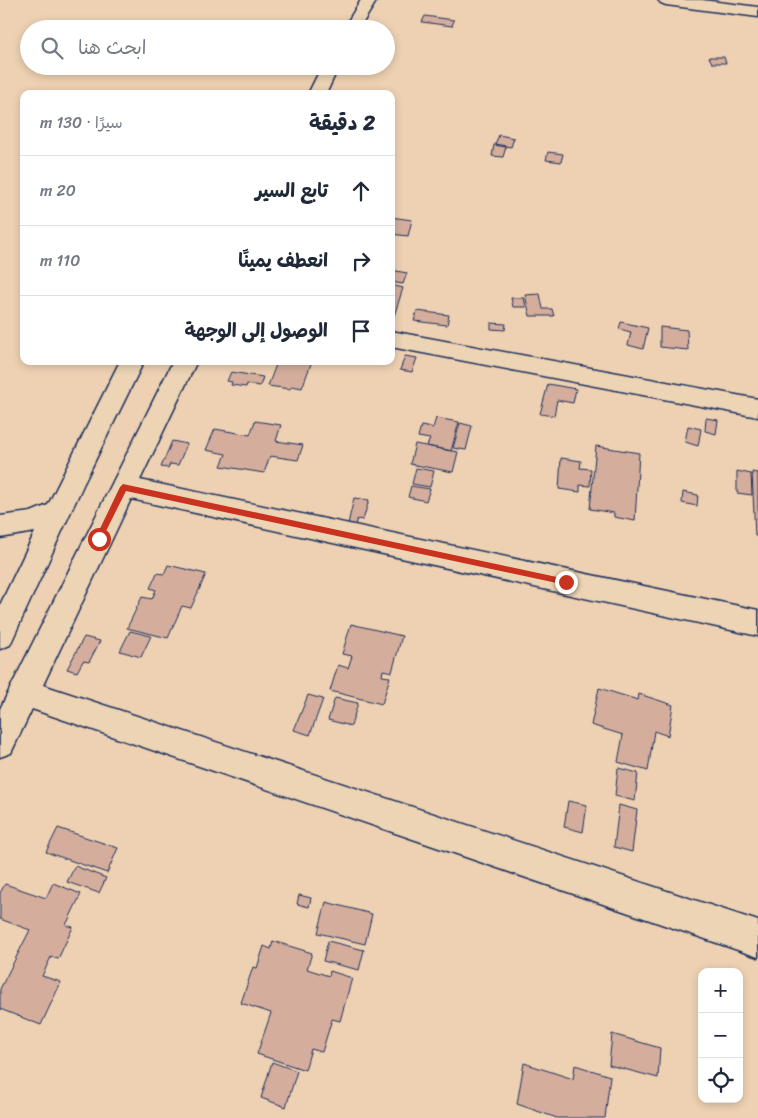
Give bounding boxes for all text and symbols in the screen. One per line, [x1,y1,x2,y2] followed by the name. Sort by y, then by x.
[20,20,395,75] search box
[78,31,146,64] text: ابحث هنا
[38,34,66,62] icon: search
[309,104,375,142] text: 2 دقيقة
[40,108,123,137] text: سيرًا · 130 m
[255,174,328,207] text: تابع السير
[40,176,76,205] text: 20 m
[347,177,375,205] icon: ahead
[238,244,328,277] text: انعطف يمينًا
[40,246,80,275] text: 110 m
[347,247,375,275] icon: right
[185,314,328,347] text: الوصول إلى الوجهة
[347,317,375,345] icon: arrive
[88,528,111,551] route start
[555,571,578,594] route end
[698,968,743,1103] map controls
[698,968,743,1013] button: +
[698,1013,743,1058] button: −
[698,1058,743,1103] button: locate

